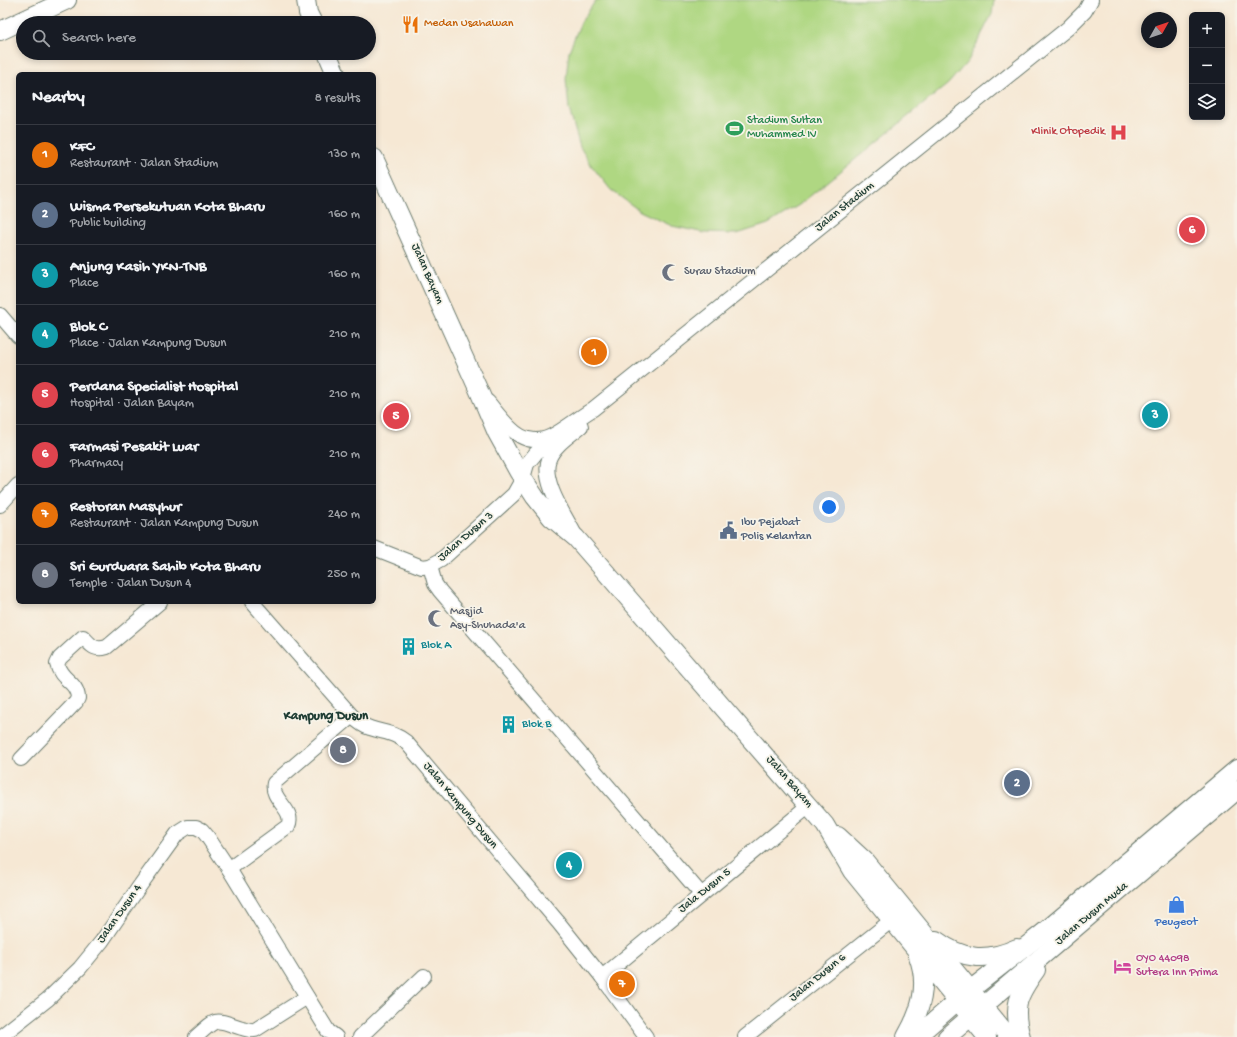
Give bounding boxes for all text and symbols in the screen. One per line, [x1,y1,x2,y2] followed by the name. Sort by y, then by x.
[1141,12,1177,48] north arrow
[1189,12,1225,120] map controls
[1189,12,1225,48] button: +
[401,14,421,34] restaurant icon: Medan Usahawan
[16,16,376,60] search box
[424,17,514,31] place label: Medan Usahawan
[30,27,52,49] icon: search
[62,29,136,47] text: Search here
[1189,48,1225,84] button: −
[1189,84,1225,120] button: layers
[32,88,85,108] text: Nearby
[315,91,360,106] text: 8 results
[747,114,822,142] place label: Stadium Sultan Muhammed IV
[724,118,744,138] sports icon: Stadium Sultan Muhammed IV
[1108,122,1128,142] hospital icon: Klinik Otopedik
[1031,125,1107,139] place label: Klinik Otopedik
[70,138,94,156] text: KFC
[42,147,48,162] text: 1
[328,147,360,162] text: 130 m
[70,156,218,171] text: Restaurant · Jalan Stadium
[813,179,878,235] street label: Jalan Stadium
[70,198,265,216] text: Wisma Persekutuan Kota Bharu
[42,207,48,222] text: 2
[328,207,360,222] text: 160 m
[1179,215,1205,245] pin: 6
[70,216,146,231] text: Public building
[407,242,447,307] street label: Jalan Bayam
[70,258,207,276] text: Anjung Kasih YKN-TNB
[661,262,681,282] mosque icon: Surau Stadium
[684,265,756,279] place label: Surau Stadium
[42,267,48,282] text: 3
[328,267,360,282] text: 160 m
[70,276,98,291] text: Place
[70,318,107,336] text: Blok C
[42,327,48,342] text: 4
[329,327,360,342] text: 210 m
[70,336,226,351] text: Place · Jalan Kampung Dusun
[581,337,607,367] pin: 1
[70,378,238,396] text: Perdana Specialist Hospital
[42,387,48,402] text: 5
[329,387,360,402] text: 210 m
[70,396,194,411] text: Hospital · Jalan Bayam
[1142,400,1168,430] pin: 3
[383,401,409,431] pin: 5
[70,438,198,456] text: Farmasi Pesakit Luar
[42,447,48,462] text: 6
[329,447,360,462] text: 210 m
[70,456,123,471] text: Pharmacy
[819,497,839,517] your location
[70,498,181,516] text: Restoran Masyhur
[42,507,48,522] text: 7
[328,507,360,522] text: 240 m
[435,509,497,565] street label: Jalan Dusun 3
[70,516,258,531] text: Restaurant · Jalan Kampung Dusun
[740,516,812,544] place label: Ibu Pejabat Polis Kelantan
[718,520,738,540] public building icon: Ibu Pejabat Polis Kelantan
[70,558,261,576] text: Sri Gurduara Sahib Kota Bharu
[41,567,49,582] text: 8
[327,567,360,582] text: 250 m
[70,576,191,591] text: Temple · Jalan Dusun 4
[450,605,526,633] place label: Masjid Asy-Shuhada'a
[427,609,447,629] mosque icon: Masjid Asy-Shuhada'a
[398,636,418,656] building icon: Blok A
[420,639,452,653] place label: Blok A
[283,709,369,725] district label: Kampung Dusun
[499,715,519,735] building icon: Blok B
[521,718,552,732] place label: Blok B
[330,735,356,765] pin: 8
[762,753,816,811] street label: Jalan Bayam
[420,760,501,852] street label: Jalan Kampung Dusun
[1004,768,1030,798] pin: 2
[556,850,582,880] pin: 4
[676,866,734,916] street label: Jala Dusun 5
[1053,879,1131,948] street label: Jalan Dusun Muda
[95,882,146,946] street label: Jalan Dusun 4
[1166,894,1186,914] shop icon: Peugeot
[1154,916,1198,930] place label: Peugeot
[787,950,850,1005] street label: Jalan Dusun 6
[1136,952,1218,980] place label: OYO 44098 Sutera Inn Prima
[1113,956,1133,976] hotel icon: OYO 44098 Sutera Inn Prima
[609,969,635,999] pin: 7

